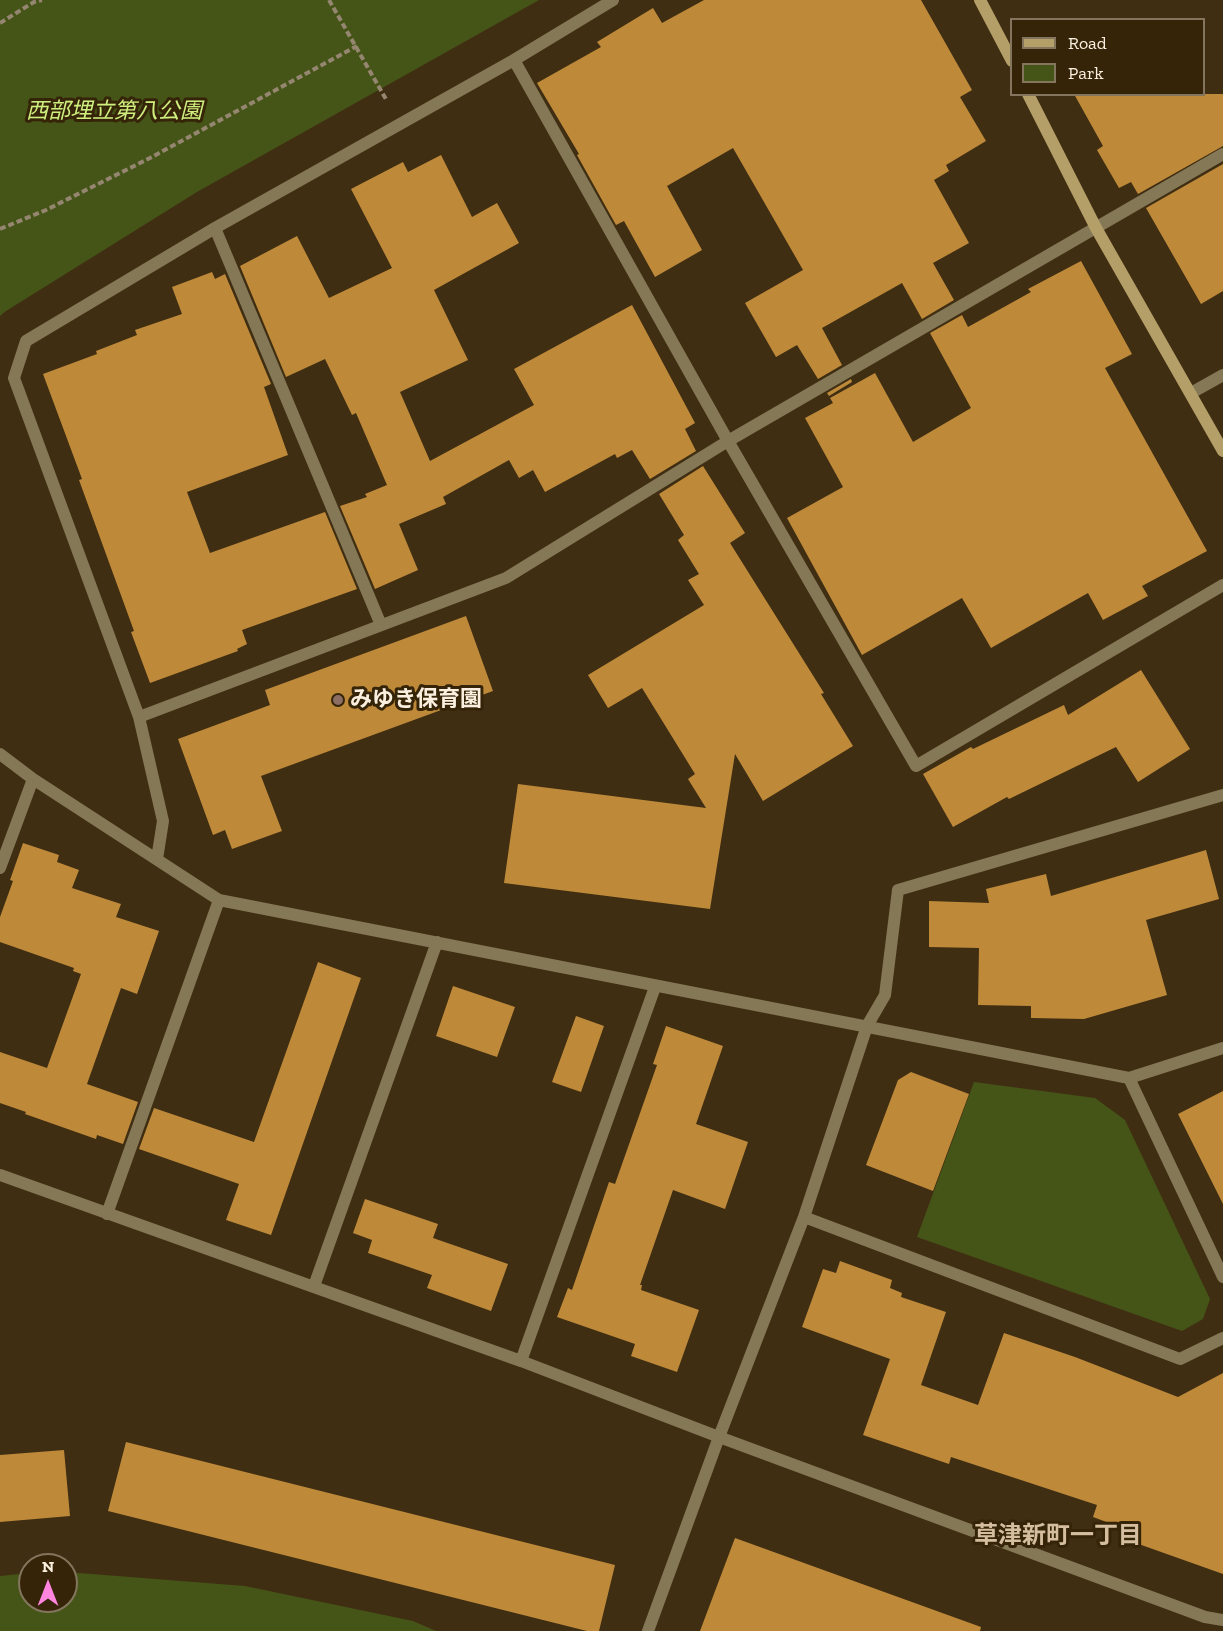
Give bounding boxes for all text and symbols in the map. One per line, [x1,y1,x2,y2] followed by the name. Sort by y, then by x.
[1010,18,1205,96] legend
[1068,32,1107,54] text: Road
[1068,62,1104,84] text: Park
[26,99,202,125] park label: 西部埋立第八公園
[350,687,482,713] place label: みゆき保育園
[331,693,345,707] marker: みゆき保育園
[974,1522,1142,1550] district label: 草津新町一丁目
[18,1553,78,1613] north arrow
[42,1557,54,1576] text: N

